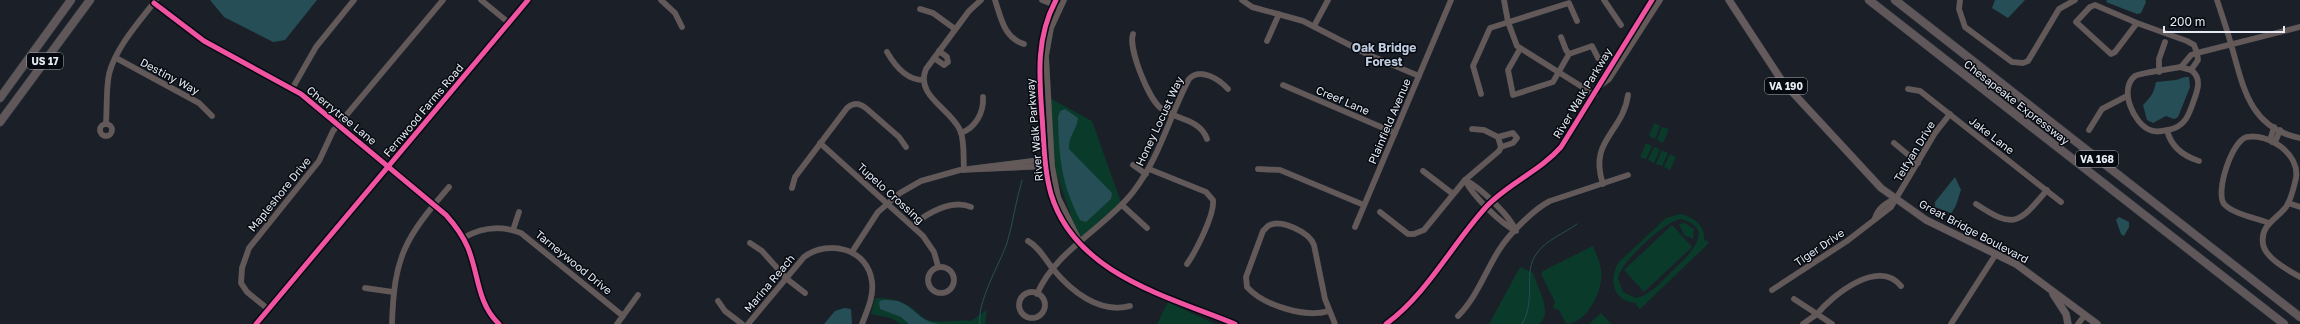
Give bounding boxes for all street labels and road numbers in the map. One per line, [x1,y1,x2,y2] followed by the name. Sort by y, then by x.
[1550,45,1614,141] street label: River Walk Parkway
[27,53,63,69] road number: US 17
[138,55,202,97] street label: Destiny Way
[1962,57,2072,147] street label: Chesapeake Expressway
[380,61,466,159] street label: Fernwood Farms Road
[1133,74,1185,168] street label: Honey Locust Way
[1365,76,1413,166] street label: Plainfield Avenue
[1023,78,1045,182] street label: River Walk Parkway
[1765,78,1807,94] road number: VA 190
[305,83,379,147] street label: Cherrytree Lane
[1314,83,1372,117] street label: Creef Lane
[1967,114,2017,156] street label: Jake Lane
[1891,118,1937,184] street label: Telfyan Drive
[2076,151,2118,167] road number: VA 168
[245,154,313,234] street label: Mapleshore Drive
[855,160,927,226] street label: Tupelo Crossing
[1917,197,2031,265] street label: Great Bridge Boulevard
[1792,226,1846,268] street label: Tiger Drive
[533,227,615,297] street label: Tarneywood Drive
[741,251,797,315] street label: Marina Reach

